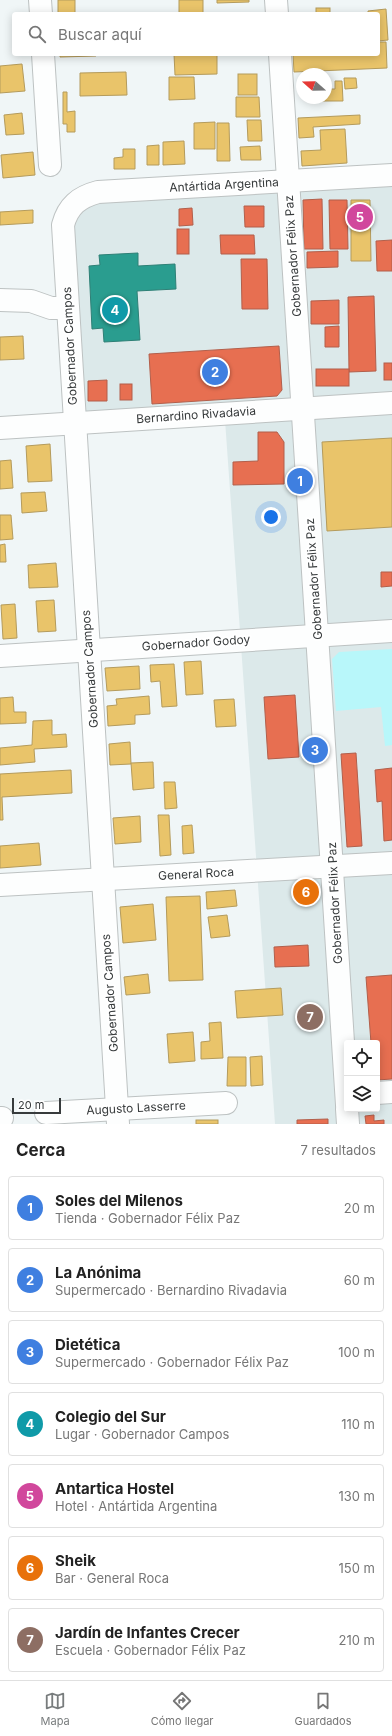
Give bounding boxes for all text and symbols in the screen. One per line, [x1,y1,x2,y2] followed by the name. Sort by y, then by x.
[12,12,380,56] search box
[26,23,48,45] icon: search
[58,25,142,44] text: Buscar aquí
[296,68,332,104] north arrow
[169,174,279,195] street label: Antártida Argentina
[281,195,304,317] street label: Gobernador Félix Paz
[347,202,373,232] pin: 5
[59,287,80,406] street label: Gobernador Campos
[102,295,128,325] pin: 4
[202,357,228,387] pin: 2
[136,403,256,426] street label: Bernardino Rivadavia
[287,466,313,496] pin: 1
[261,507,281,527] your location
[302,518,325,640] street label: Gobernador Félix Paz
[78,609,101,729] street label: Gobernador Campos
[141,631,251,654] street label: Gobernador Godoy
[302,735,328,765] pin: 3
[324,842,345,964] street label: Gobernador Félix Paz
[158,864,234,883] street label: General Roca
[293,877,319,907] pin: 6
[98,933,121,1053] street label: Gobernador Campos
[297,1002,323,1032] pin: 7
[344,1040,380,1112] map controls
[344,1040,380,1076] button: locate
[344,1076,380,1112] button: layers
[12,1096,61,1115] scale bar
[86,1097,186,1118] street label: Augusto Lasserre
[18,1098,44,1112] text: 20 m
[16,1140,65,1160] text: Cerca
[301,1142,376,1158] text: 7 resultados
[55,1191,183,1210] text: Soles del Milenos
[27,1200,33,1216] text: 1
[344,1200,375,1216] text: 20 m
[55,1210,240,1226] text: Tienda · Gobernador Félix Paz
[55,1263,141,1282] text: La Anónima
[26,1272,34,1288] text: 2
[344,1272,375,1288] text: 60 m
[55,1282,287,1298] text: Supermercado · Bernardino Rivadavia
[55,1335,120,1354] text: Dietética
[26,1344,34,1360] text: 3
[338,1344,375,1360] text: 100 m
[55,1354,289,1370] text: Supermercado · Gobernador Félix Paz
[55,1407,166,1426] text: Colegio del Sur
[26,1416,34,1432] text: 4
[341,1416,375,1432] text: 110 m
[55,1426,229,1442] text: Lugar · Gobernador Campos
[55,1479,174,1498] text: Antartica Hostel
[26,1488,34,1504] text: 5
[338,1488,375,1504] text: 130 m
[55,1498,217,1514] text: Hotel · Antártida Argentina
[55,1551,96,1570] text: Sheik
[26,1560,34,1576] text: 6
[339,1560,375,1576] text: 150 m
[55,1570,169,1586] text: Bar · General Roca
[55,1623,240,1642] text: Jardín de Infantes Crecer
[26,1632,34,1648] text: 7
[339,1632,375,1648] text: 210 m
[55,1642,246,1658] text: Escuela · Gobernador Félix Paz
[41,1690,70,1728] tab: Mapa
[151,1690,214,1728] tab: Cómo llegar
[295,1690,351,1728] tab: Guardados

